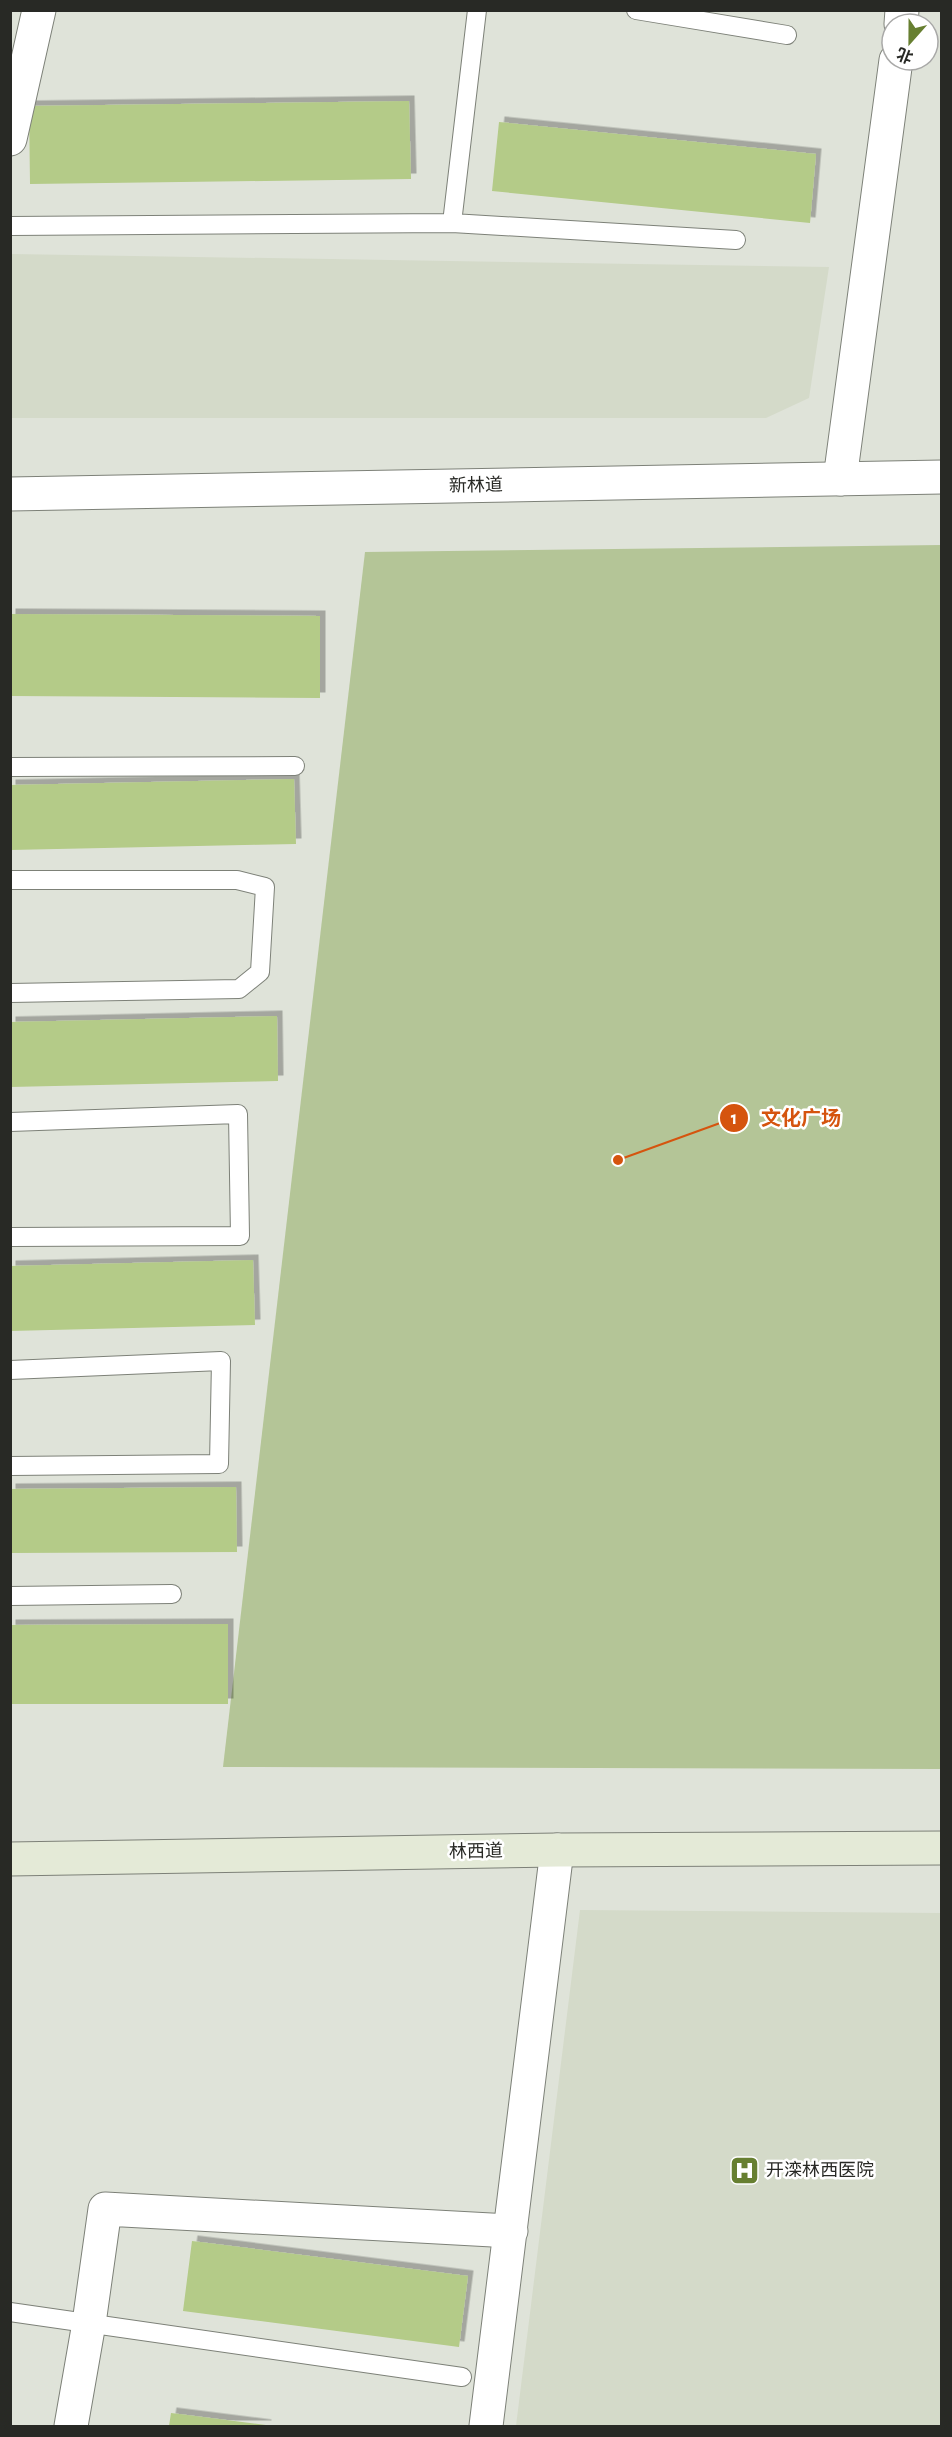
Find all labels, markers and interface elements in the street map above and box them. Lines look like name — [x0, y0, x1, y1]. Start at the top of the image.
north arrow — [880, 12, 940, 72]
text: 北 — [894, 45, 915, 66]
street label: 新林道 — [449, 475, 503, 495]
callout: 文化广场 — [719, 1099, 853, 1137]
text: 文化广场 — [761, 1107, 841, 1129]
text: 1 — [731, 1110, 737, 1128]
street label: 林西道 — [449, 1841, 503, 1861]
hospital icon: 开滦林西医院 — [729, 2154, 761, 2186]
place label: 开滦林西医院 — [766, 2160, 874, 2180]

